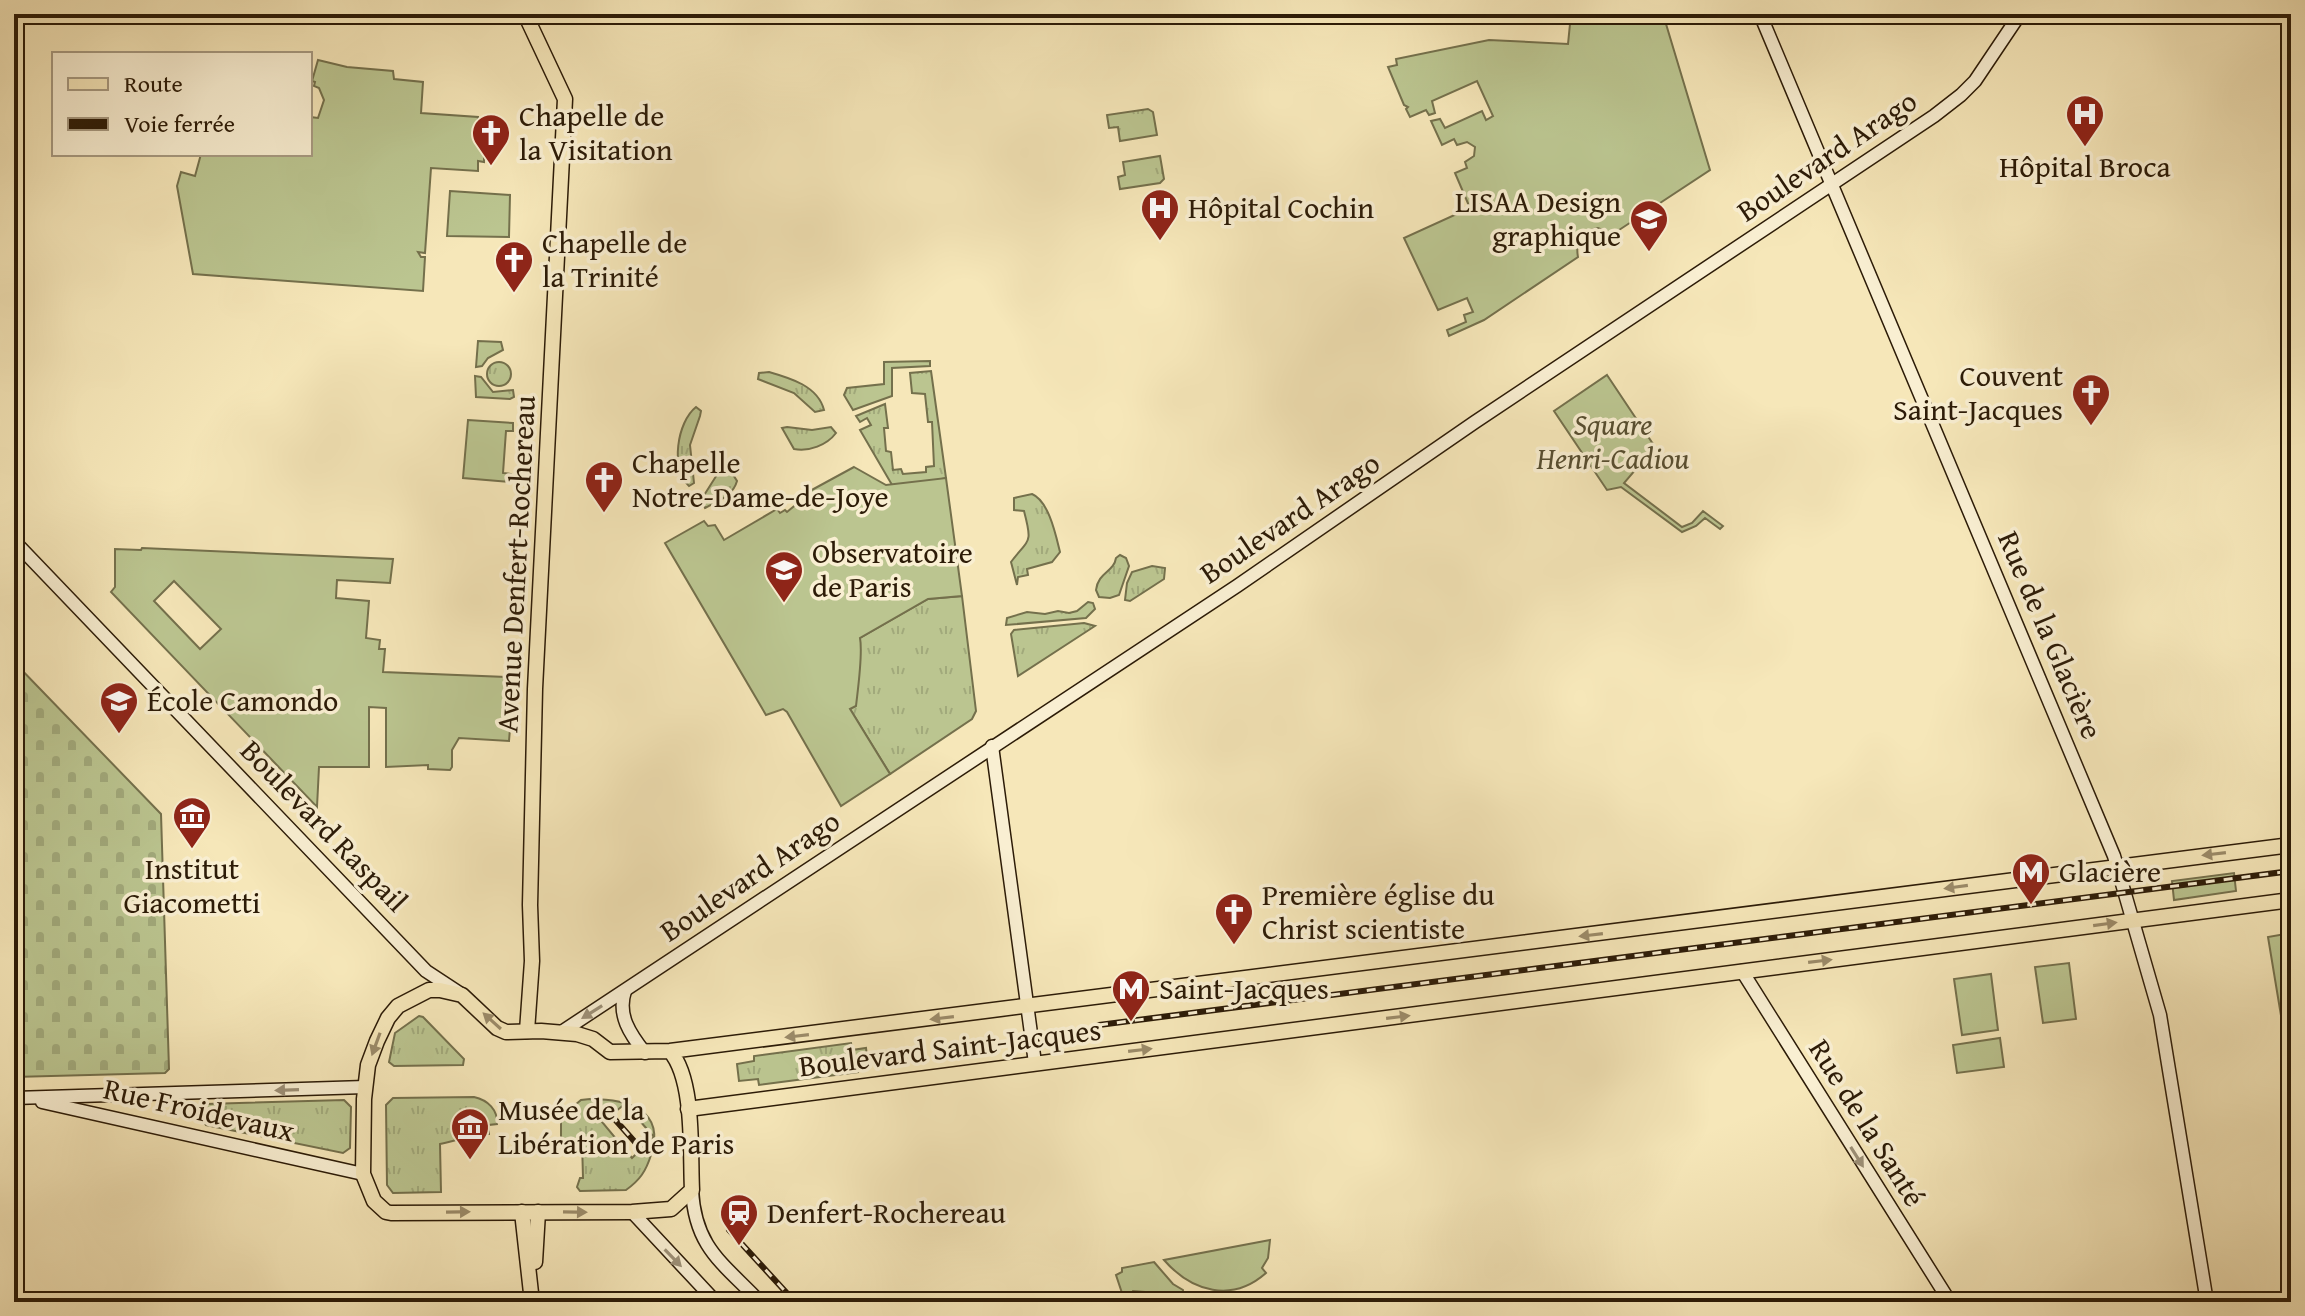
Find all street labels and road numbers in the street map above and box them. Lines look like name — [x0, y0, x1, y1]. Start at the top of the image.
street label: Boulevard Arago — [1728, 79, 1925, 232]
street label: Avenue Denfert-Rochereau — [484, 393, 546, 734]
street label: Boulevard Arago — [1191, 441, 1388, 594]
street label: Rue de la Glacière — [1987, 524, 2115, 745]
street label: Boulevard Raspail — [231, 729, 419, 921]
street label: Boulevard Arago — [651, 799, 848, 952]
street label: Boulevard Saint-Jacques — [796, 1007, 1104, 1087]
street label: Rue de la Santé — [1799, 1030, 1937, 1215]
street label: Rue Froidevaux — [99, 1066, 300, 1153]

